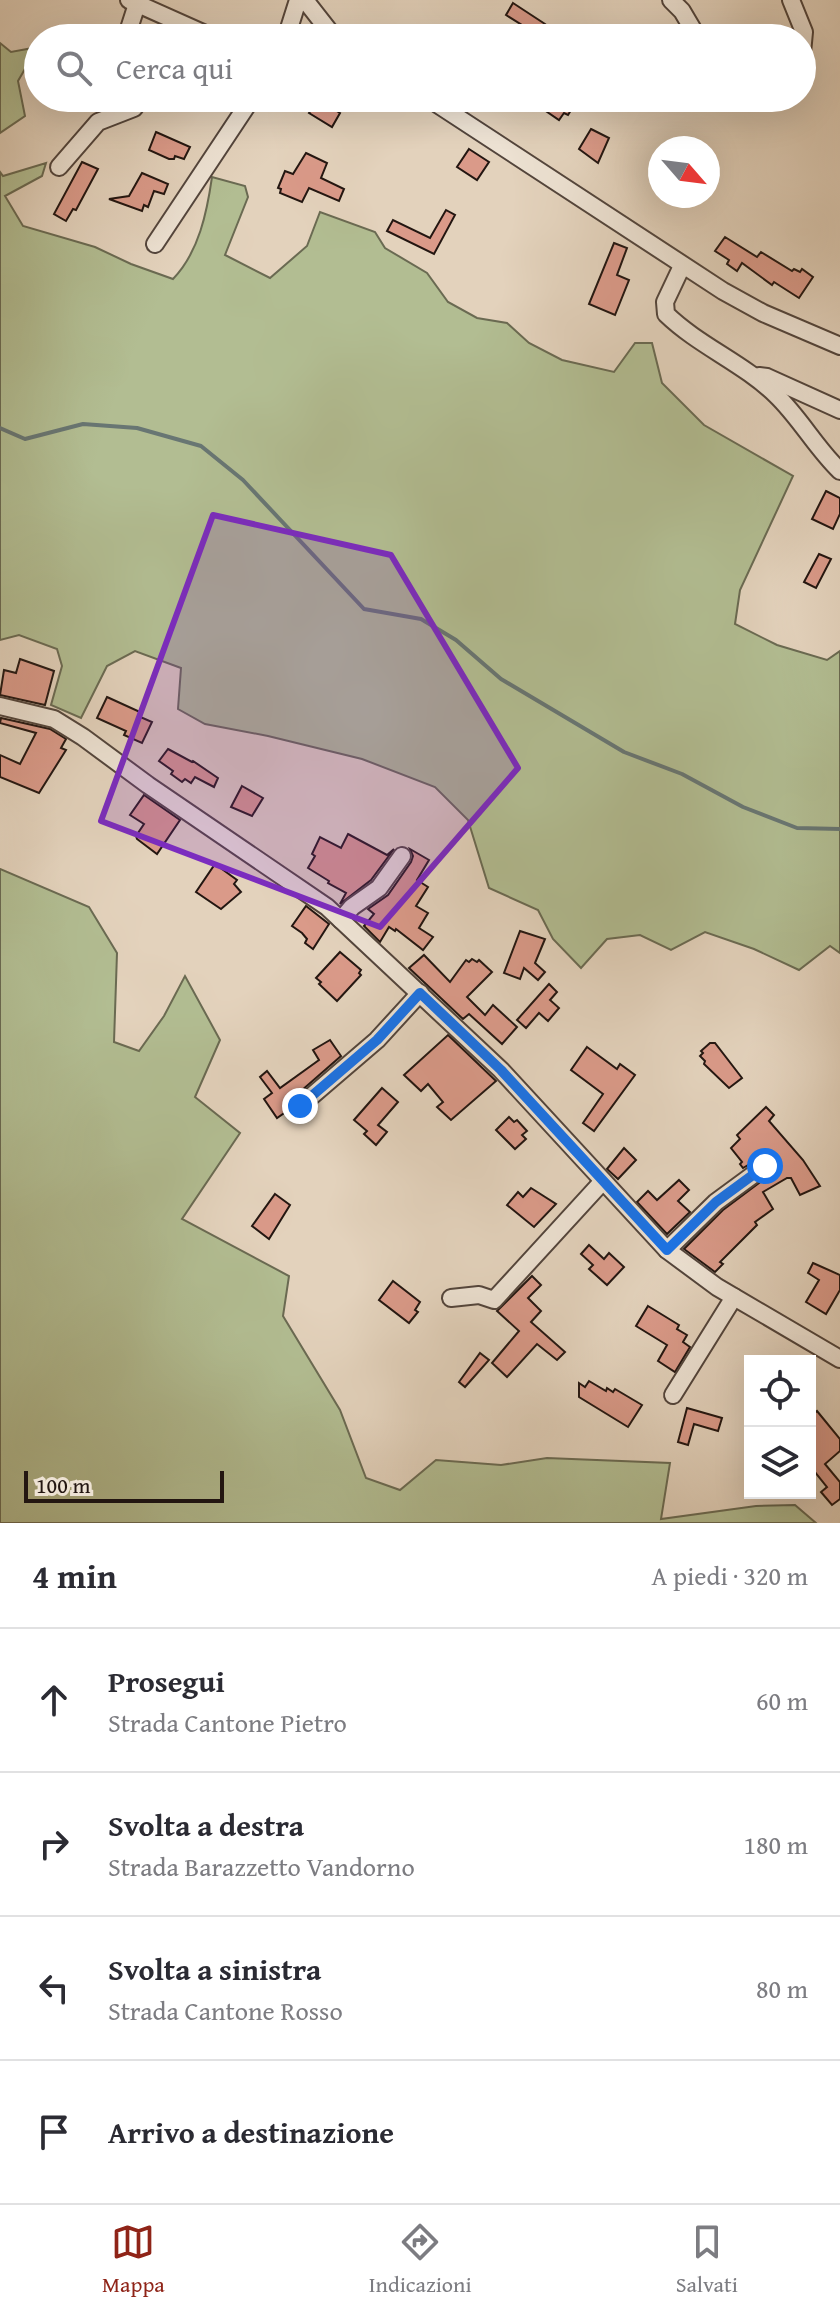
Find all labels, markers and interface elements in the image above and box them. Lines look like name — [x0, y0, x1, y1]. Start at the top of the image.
search box — [24, 24, 816, 112]
icon: search — [52, 46, 96, 90]
text: Cerca qui — [116, 46, 233, 90]
north arrow — [648, 136, 720, 208]
route end — [282, 1088, 318, 1124]
route start — [747, 1148, 783, 1184]
map controls — [744, 1355, 816, 1499]
button: locate — [744, 1355, 816, 1427]
button: layers — [744, 1427, 816, 1499]
scale bar — [24, 1467, 224, 1503]
text: 100 m — [36, 1469, 91, 1501]
text: 4 min — [32, 1551, 117, 1600]
text: A piedi · 320 m — [652, 1556, 808, 1595]
text: Prosegui — [108, 1659, 225, 1703]
icon: ahead — [32, 1678, 76, 1722]
text: 60 m — [756, 1681, 808, 1720]
text: Strada Cantone Pietro — [108, 1703, 347, 1742]
text: Svolta a destra — [108, 1803, 304, 1847]
icon: right — [32, 1822, 76, 1866]
text: 180 m — [743, 1825, 808, 1864]
text: Strada Barazzetto Vandorno — [108, 1847, 415, 1886]
text: Svolta a sinistra — [108, 1947, 321, 1991]
icon: left — [32, 1966, 76, 2010]
text: 80 m — [756, 1969, 808, 2008]
text: Strada Cantone Rosso — [108, 1991, 343, 2030]
icon: arrive — [32, 2110, 76, 2154]
text: Arrivo a destinazione — [108, 2110, 394, 2154]
tab: Mappa — [102, 2220, 165, 2300]
tab: Indicazioni — [369, 2220, 472, 2300]
tab: Salvati — [676, 2220, 738, 2300]

